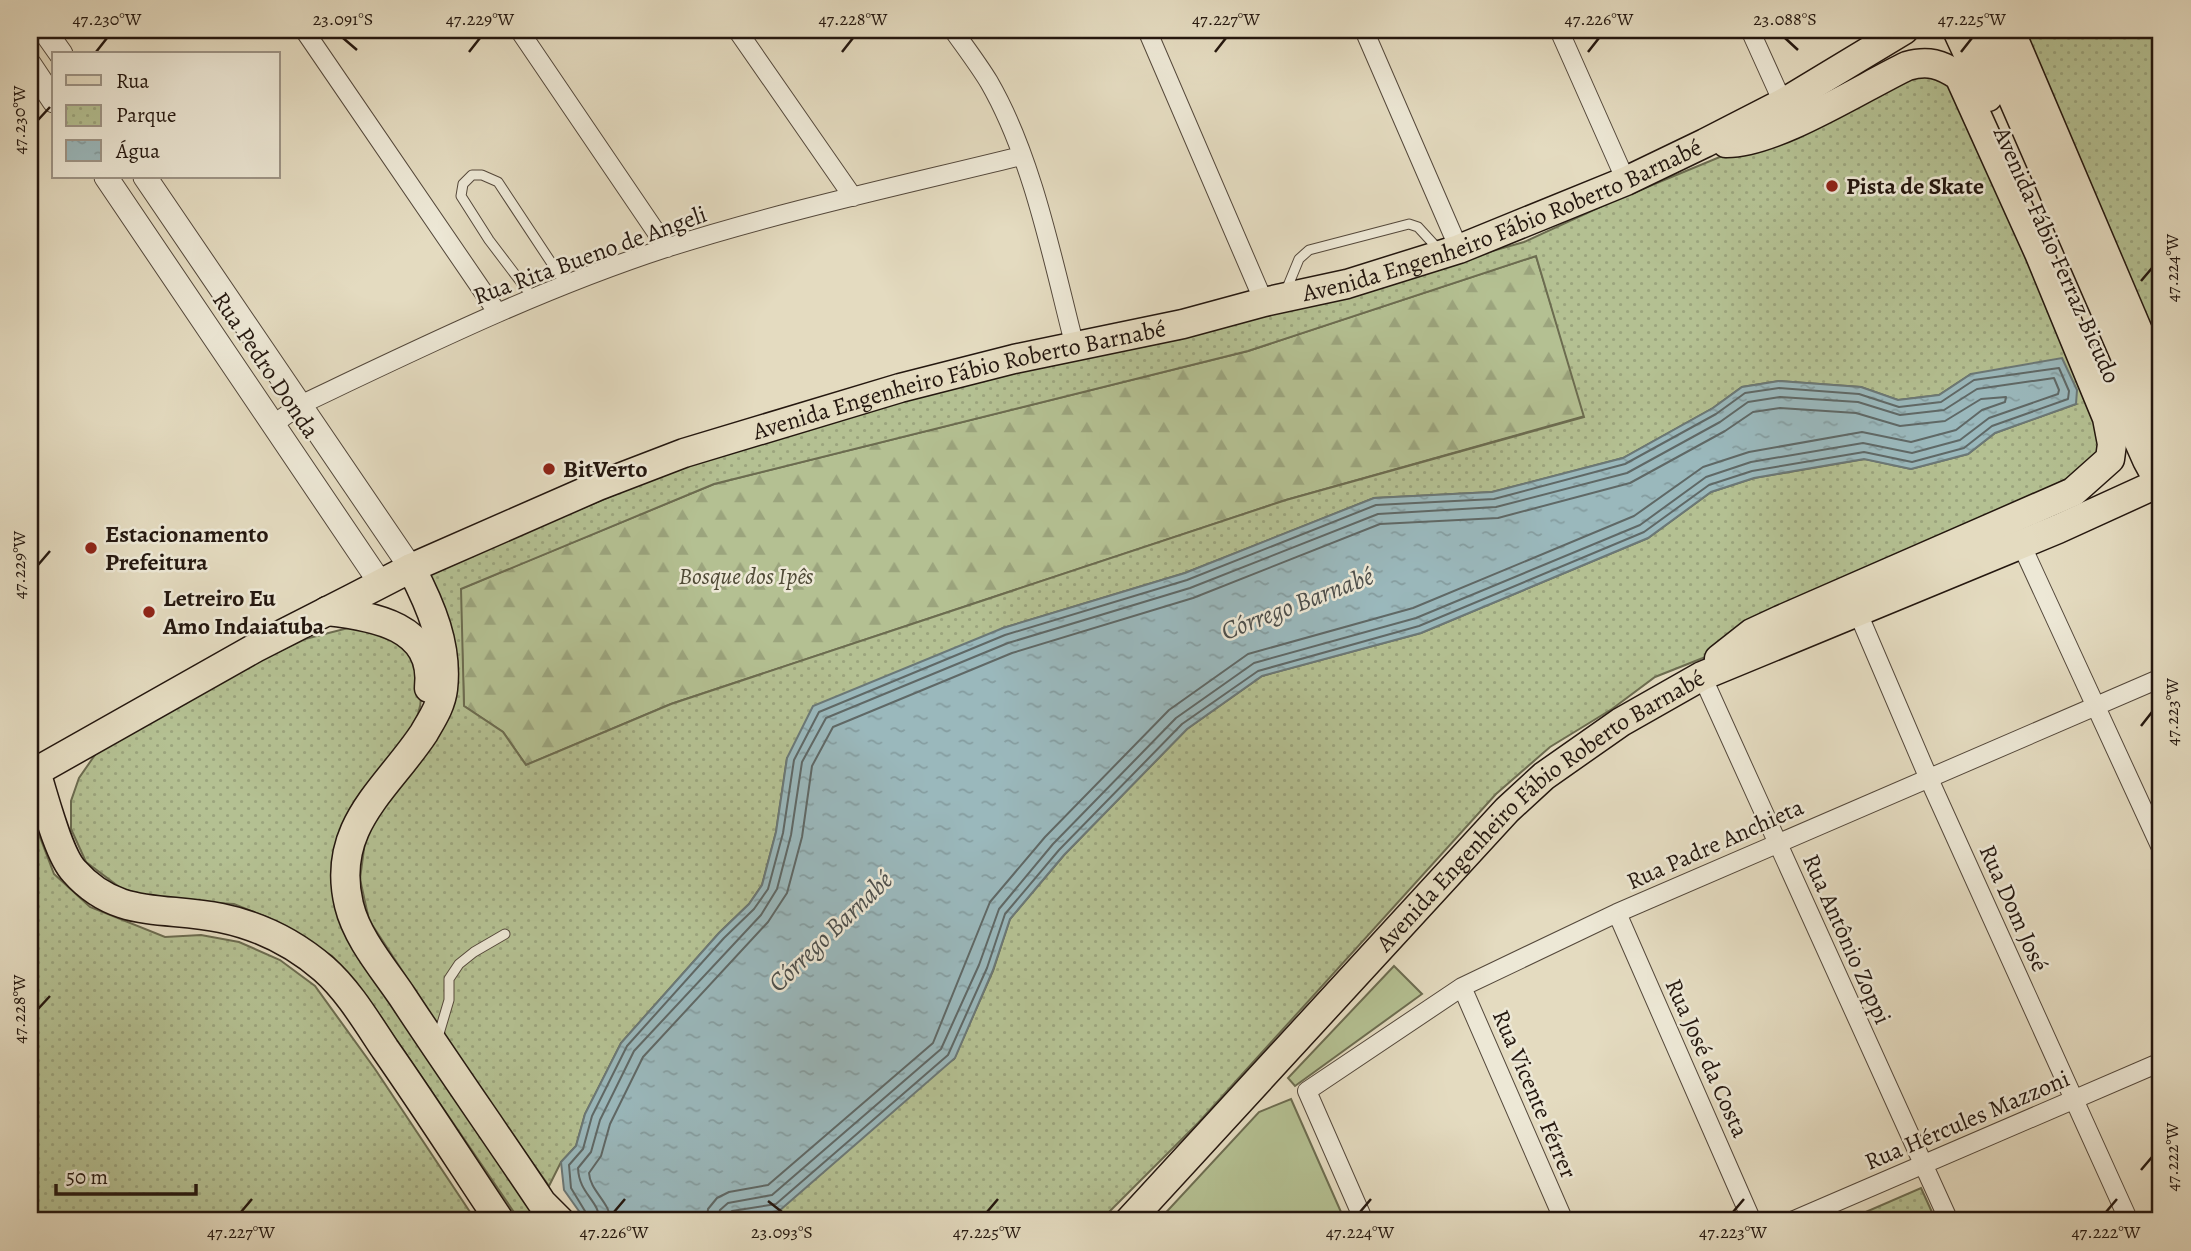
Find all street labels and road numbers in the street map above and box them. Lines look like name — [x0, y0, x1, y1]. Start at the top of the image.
street label: Avenida Fábio Ferraz Bicudo — [1986, 121, 2128, 388]
street label: Avenida Engenheiro Fábio Roberto Barnabé — [1299, 131, 1707, 309]
street label: Rua Rita Bueno de Angeli — [469, 198, 711, 312]
street label: Rua Pedro Donda — [205, 285, 327, 445]
street label: Avenida Engenheiro Fábio Roberto Barnabé — [748, 312, 1168, 448]
street label: Avenida Engenheiro Fábio Roberto Barnabé — [1368, 662, 1710, 959]
street label: Rua Padre Anchieta — [1621, 790, 1809, 897]
street label: Rua Dom José — [1972, 840, 2056, 976]
street label: Rua Antônio Zoppi — [1795, 849, 1899, 1029]
street label: Rua José da Costa — [1658, 973, 1757, 1143]
street label: Rua Vicente Férrer — [1485, 1005, 1585, 1183]
street label: Rua Hércules Mazzoni — [1860, 1062, 2074, 1178]

